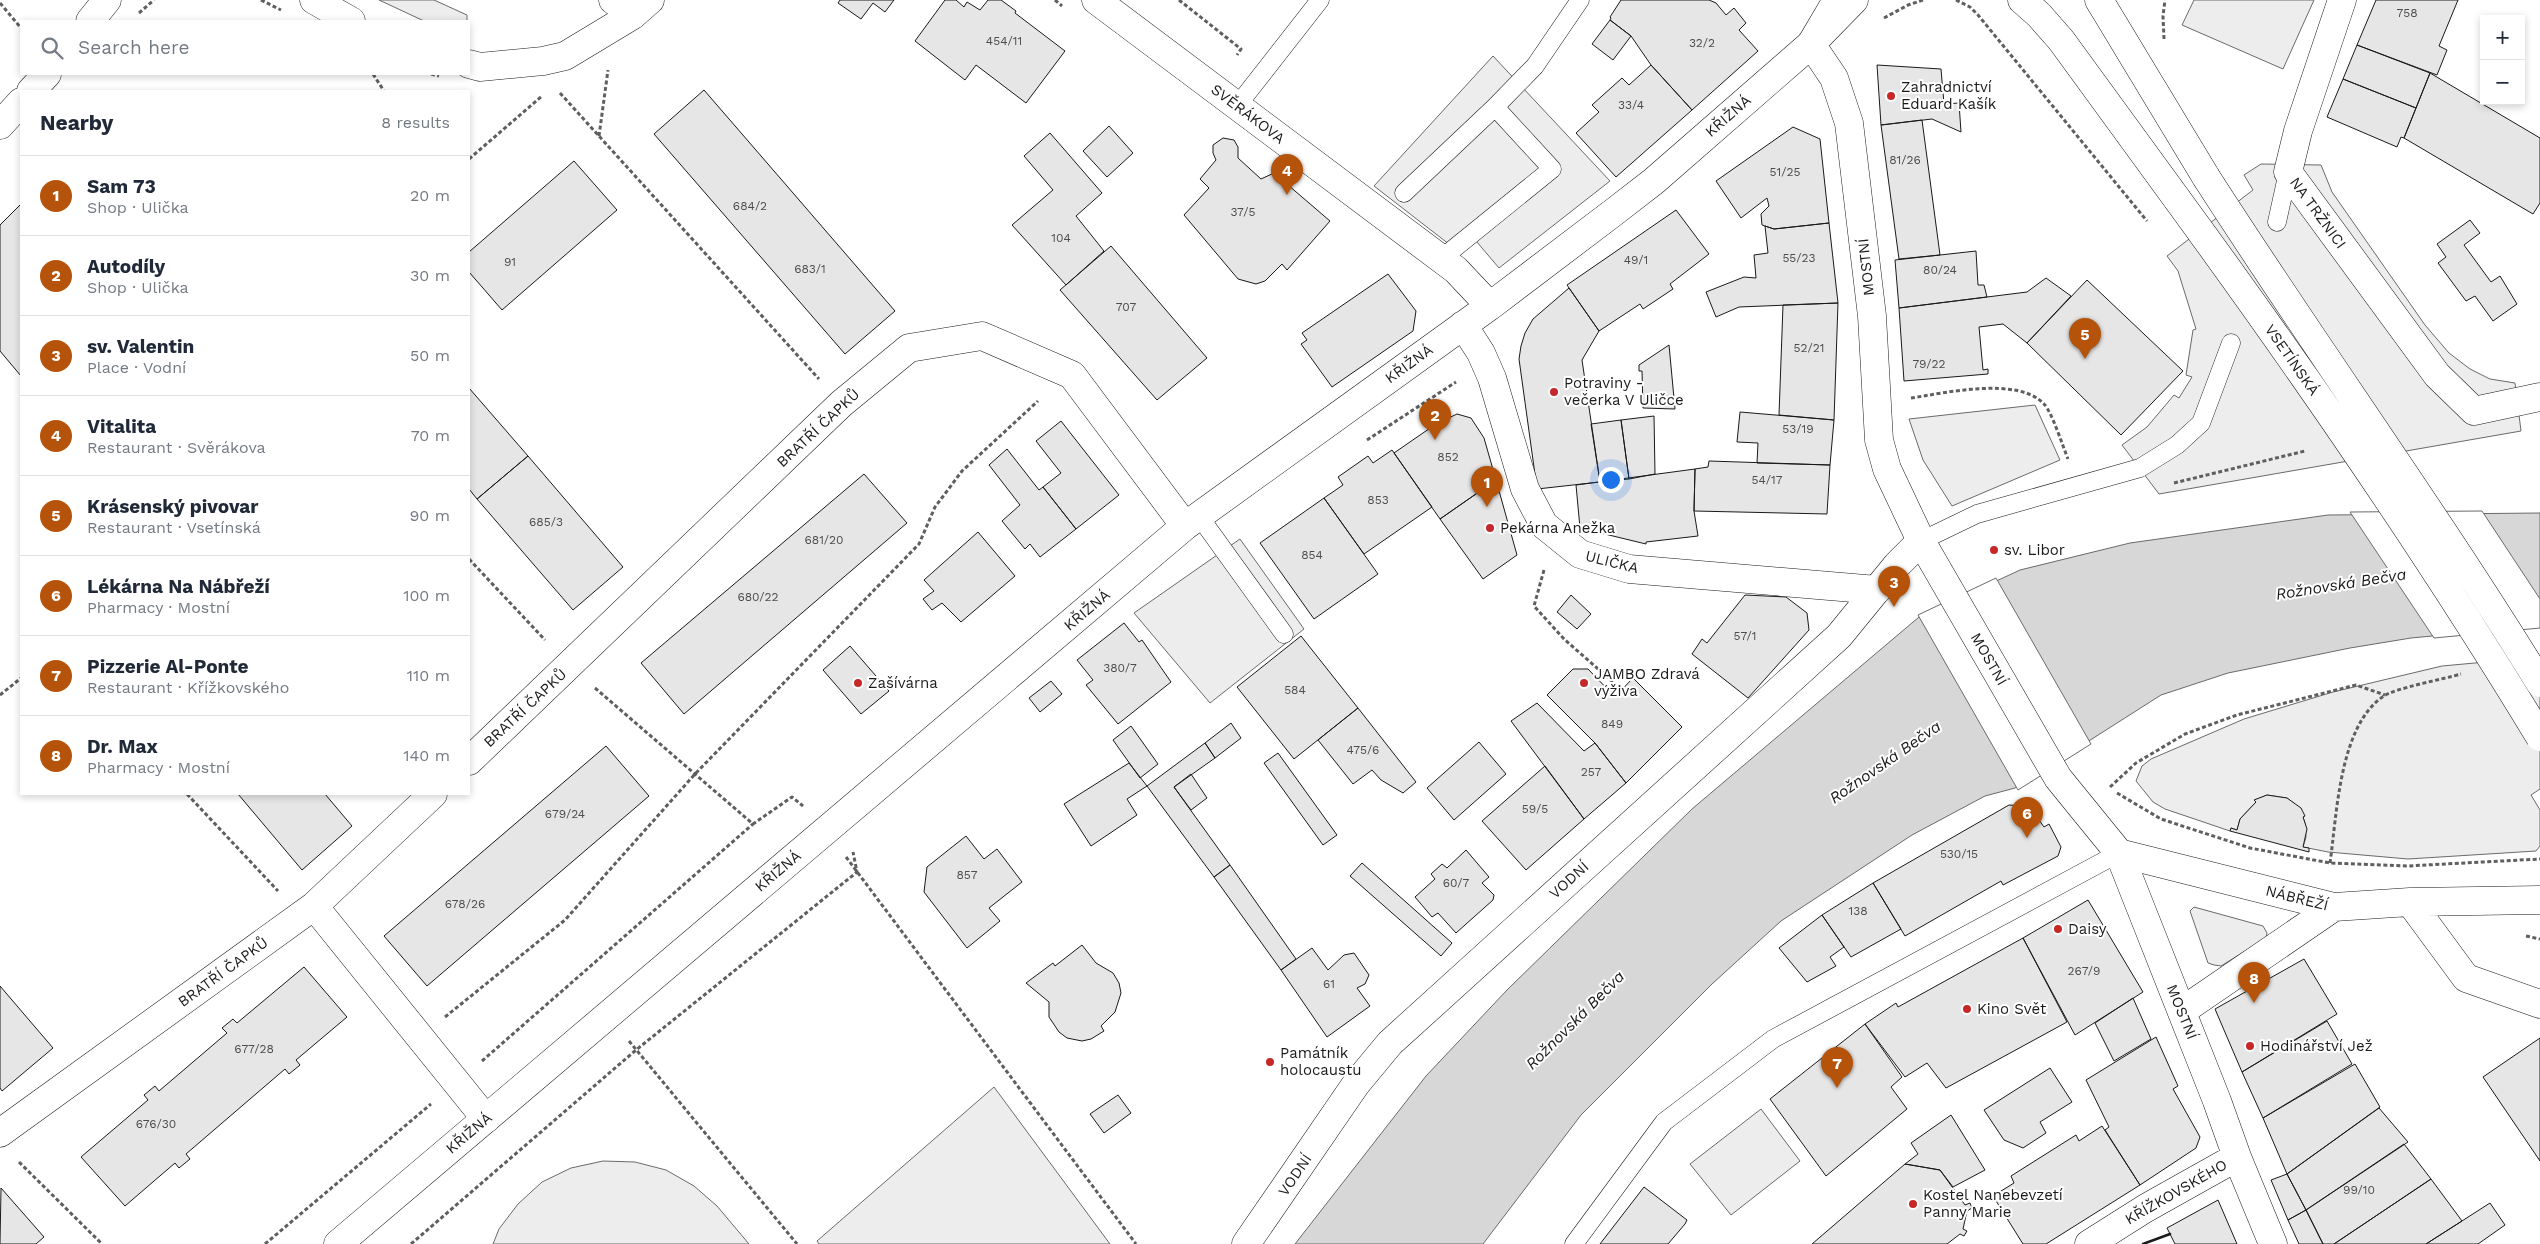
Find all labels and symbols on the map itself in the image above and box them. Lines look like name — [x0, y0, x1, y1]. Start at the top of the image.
house number: 758 — [2396, 6, 2418, 20]
house number: 454/11 — [986, 34, 1022, 48]
house number: 32/2 — [1689, 36, 1715, 50]
place label: Zahradnictví Eduard Kašík — [1901, 78, 1997, 113]
street label: SVĚRÁKOVA — [1208, 80, 1289, 148]
marker: Zahradnictví Eduard Kašík — [1885, 90, 1897, 102]
street label: KŘIŽNÁ — [1701, 91, 1755, 141]
house number: 33/4 — [1618, 98, 1644, 112]
house number: 81/26 — [1889, 153, 1921, 167]
pin: 4 — [1271, 154, 1303, 195]
house number: 51/25 — [1770, 165, 1800, 179]
street label: NA TRŽNICI — [2286, 174, 2350, 252]
house number: 684/2 — [733, 199, 767, 213]
house number: 37/5 — [1231, 205, 1255, 219]
house number: 104 — [1051, 231, 1071, 245]
street label: MOSTNÍ — [1854, 237, 1878, 297]
house number: 55/23 — [1782, 251, 1816, 265]
house number: 49/1 — [1624, 253, 1648, 267]
house number: 91 — [504, 255, 516, 269]
house number: 683/1 — [794, 262, 826, 276]
house number: 80/24 — [1923, 263, 1957, 277]
house number: 707 — [1116, 300, 1136, 314]
pin: 5 — [2069, 318, 2101, 359]
street label: VSETÍNSKÁ — [2261, 321, 2323, 399]
street label: KŘIŽNÁ — [1382, 341, 1436, 387]
house number: 52/21 — [1794, 341, 1824, 355]
house number: 79/22 — [1912, 357, 1946, 371]
place label: Potraviny - večerka V Uličce — [1564, 374, 1684, 409]
street label: BRATŘÍ ČAPKŮ — [772, 384, 863, 471]
marker: Potraviny - večerka V Uličce — [1548, 386, 1560, 398]
pin: 2 — [1419, 399, 1451, 440]
house number: 53/19 — [1782, 422, 1814, 436]
house number: 852 — [1437, 450, 1459, 464]
pin: 1 — [1471, 466, 1503, 507]
your location — [1598, 467, 1624, 493]
house number: 54/17 — [1752, 473, 1783, 487]
house number: 853 — [1367, 493, 1389, 507]
house number: 685/3 — [529, 515, 563, 529]
place label: Pekárna Anežka — [1500, 519, 1616, 537]
marker: Pekárna Anežka — [1484, 522, 1496, 534]
house number: 681/20 — [804, 533, 844, 547]
place label: sv. Libor — [2004, 541, 2065, 559]
marker: sv. Libor — [1988, 544, 2000, 556]
street label: ULIČKA — [1584, 546, 1641, 577]
house number: 854 — [1301, 548, 1323, 562]
water label: Rožnovská Bečva — [2274, 564, 2408, 604]
pin: 3 — [1878, 566, 1910, 607]
street label: KŘIŽNÁ — [1060, 585, 1114, 634]
house number: 680/22 — [737, 590, 779, 604]
house number: 57/1 — [1734, 629, 1756, 643]
street label: MOSTNÍ — [1967, 630, 2011, 688]
house number: 380/7 — [1103, 661, 1137, 675]
street label: BRATŘÍ ČAPKŮ — [479, 664, 570, 751]
place label: JAMBO Zdravá výživa — [1594, 665, 1700, 700]
place label: Zašívárna — [868, 674, 938, 692]
marker: Zašívárna — [852, 677, 864, 689]
marker: JAMBO Zdravá výživa — [1578, 677, 1590, 689]
house number: 584 — [1284, 683, 1306, 697]
water label: Rožnovská Bečva — [1826, 716, 1944, 808]
house number: 849 — [1601, 717, 1623, 731]
house number: 475/6 — [1347, 743, 1379, 757]
house number: 257 — [1581, 765, 1602, 779]
pin: 6 — [2011, 797, 2043, 838]
house number: 59/5 — [1522, 802, 1548, 816]
house number: 679/24 — [545, 807, 585, 821]
street label: KŘIŽNÁ — [751, 846, 805, 895]
house number: 530/15 — [1940, 847, 1978, 861]
street label: VODNÍ — [1546, 858, 1592, 902]
house number: 857 — [956, 868, 978, 882]
house number: 60/7 — [1443, 876, 1470, 890]
street label: NÁBŘEŽÍ — [2264, 882, 2330, 914]
house number: 678/26 — [445, 897, 485, 911]
house number: 138 — [1848, 904, 1868, 918]
place label: Daisy — [2068, 920, 2107, 938]
marker: Daisy — [2052, 923, 2064, 935]
street label: BRATŘÍ ČAPKŮ — [174, 933, 271, 1011]
pin: 8 — [2238, 962, 2270, 1003]
house number: 267/9 — [2068, 964, 2100, 978]
water label: Rožnovská Bečva — [1522, 967, 1628, 1073]
house number: 61 — [1323, 977, 1335, 991]
street label: MOSTNÍ — [2163, 982, 2201, 1042]
place label: Kino Svět — [1977, 1000, 2047, 1018]
marker: Kino Svět — [1961, 1003, 1973, 1015]
place label: Hodinářství Jež — [2260, 1037, 2373, 1055]
marker: Hodinářství Jež — [2244, 1040, 2256, 1052]
house number: 677/28 — [234, 1042, 274, 1056]
place label: Památník holocaustu — [1280, 1044, 1361, 1079]
pin: 7 — [1821, 1047, 1853, 1088]
marker: Památník holocaustu — [1264, 1056, 1276, 1068]
street label: KŘIŽNÁ — [442, 1108, 496, 1157]
house number: 676/30 — [136, 1117, 176, 1131]
street label: VODNÍ — [1274, 1150, 1316, 1200]
street label: KŘÍŽKOVSKÉHO — [2122, 1155, 2230, 1229]
house number: 99/10 — [2343, 1183, 2375, 1197]
place label: Kostel Nanebevzetí Panny Marie — [1923, 1186, 2063, 1221]
marker: Kostel Nanebevzetí Panny Marie — [1907, 1198, 1919, 1210]

